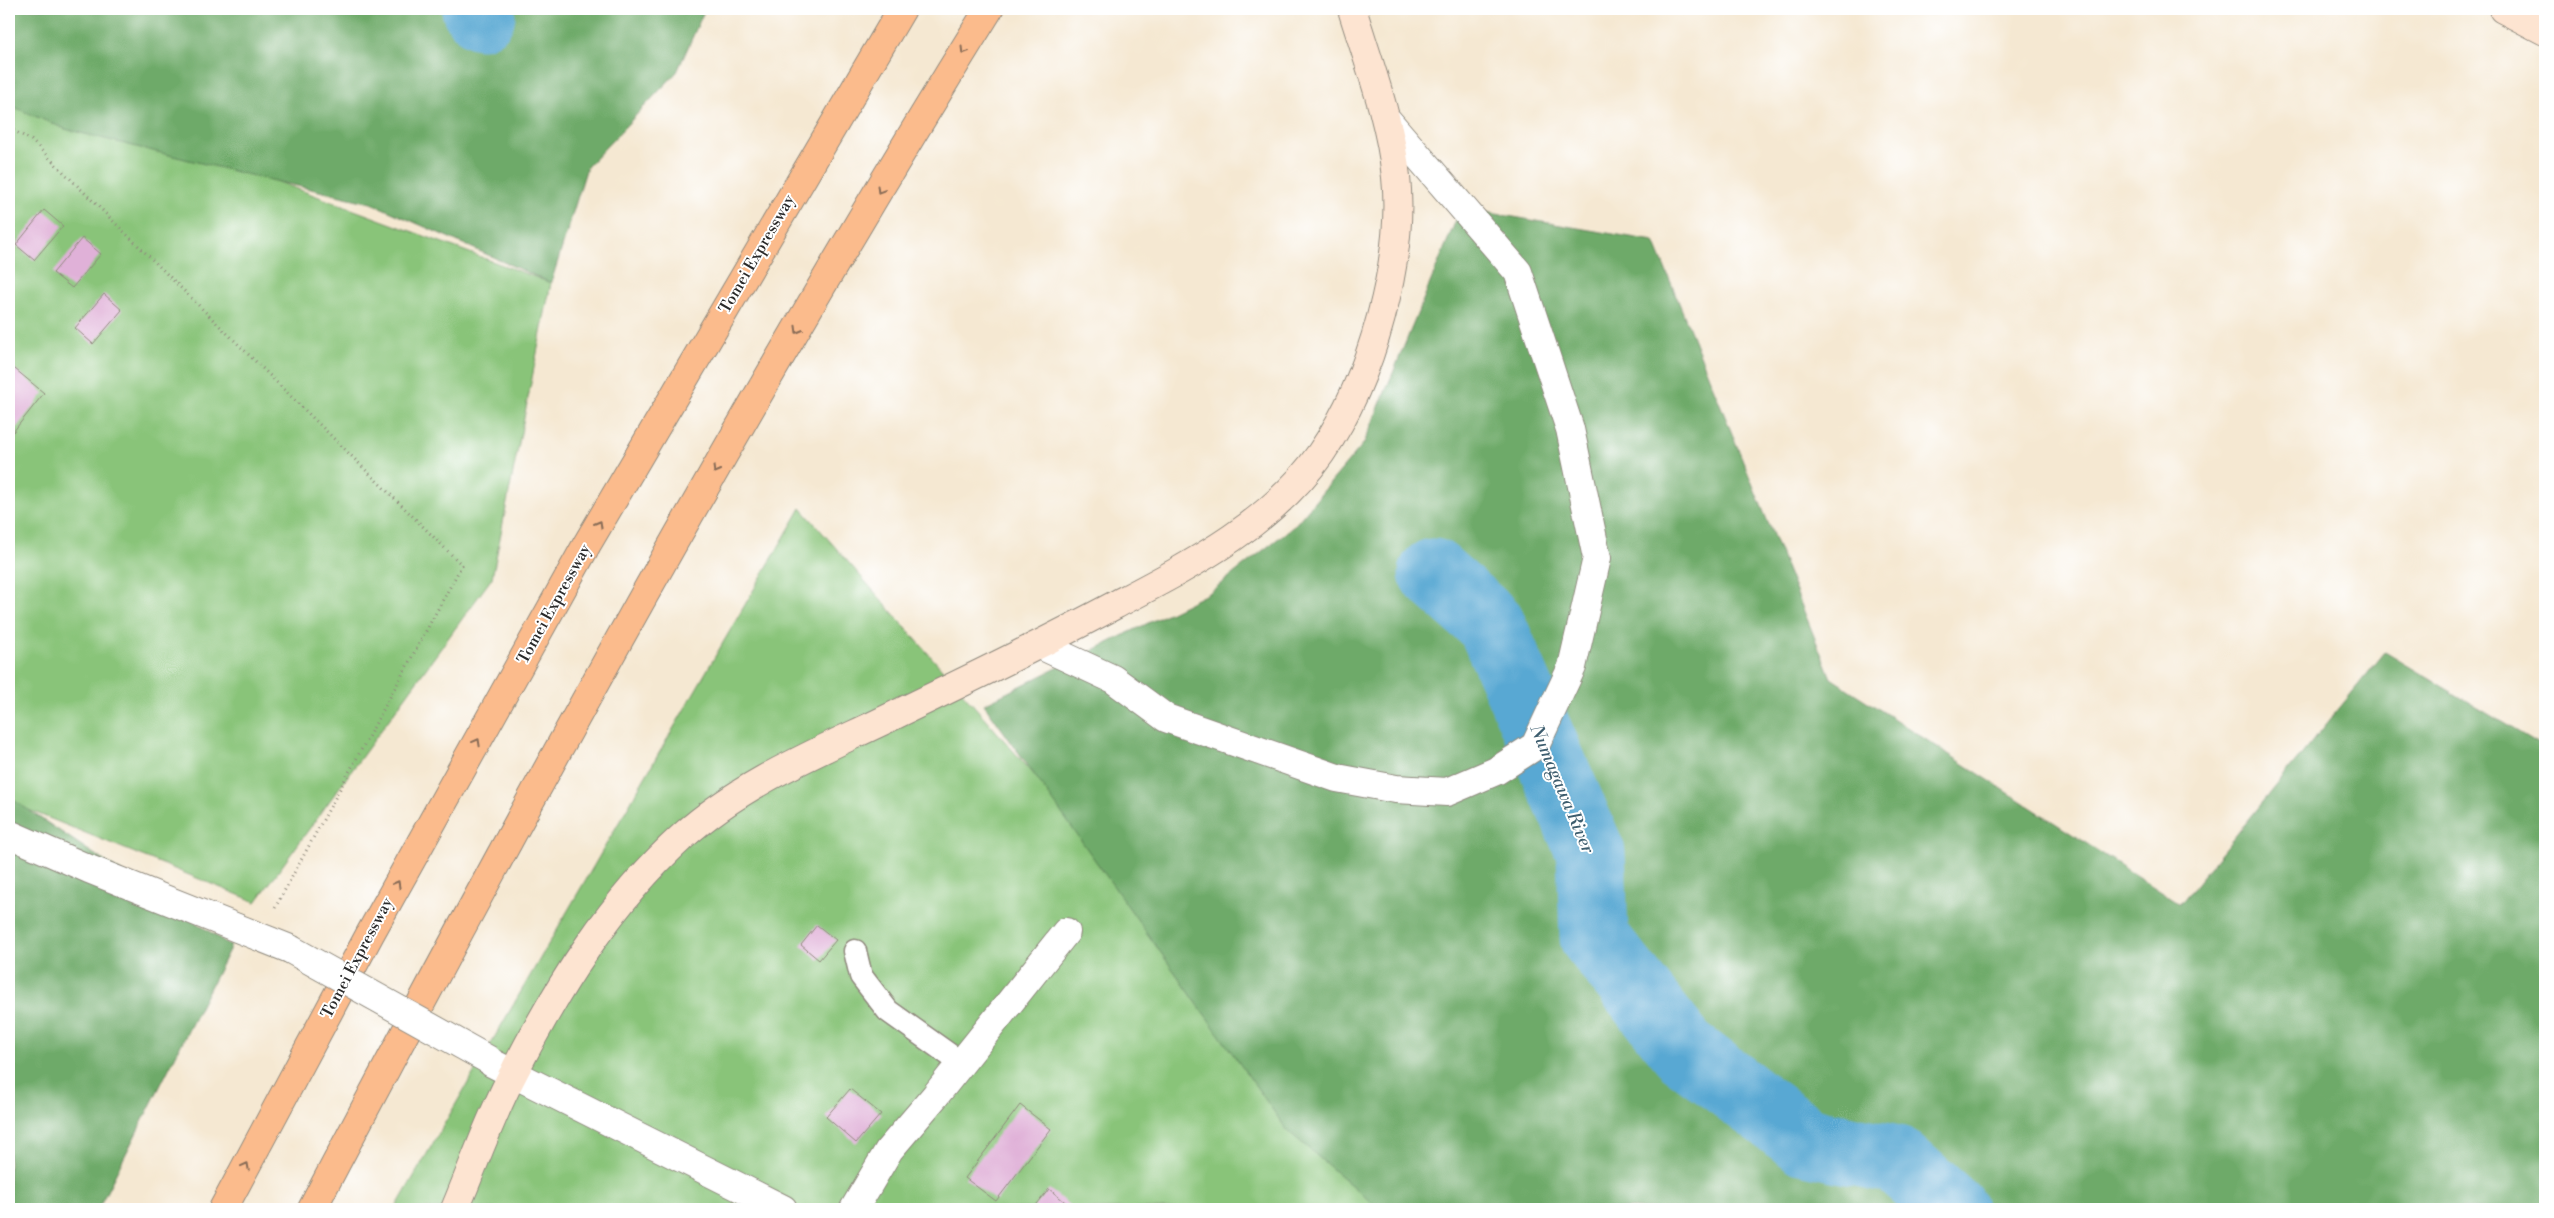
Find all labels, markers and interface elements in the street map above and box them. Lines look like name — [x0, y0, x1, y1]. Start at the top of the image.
one-way arrow — [960, 45, 970, 54]
one-way arrow — [877, 184, 887, 193]
street label: Tomei Expressway — [715, 191, 799, 317]
one-way arrow — [794, 324, 804, 333]
one-way arrow — [712, 465, 722, 474]
one-way arrow — [592, 521, 602, 530]
street label: Tomei Expressway — [513, 540, 595, 667]
water label: Numagawa River — [1524, 720, 1600, 857]
one-way arrow — [470, 739, 480, 748]
one-way arrow — [391, 881, 401, 890]
street label: Tomei Expressway — [317, 894, 397, 1022]
one-way arrow — [240, 1162, 250, 1171]

